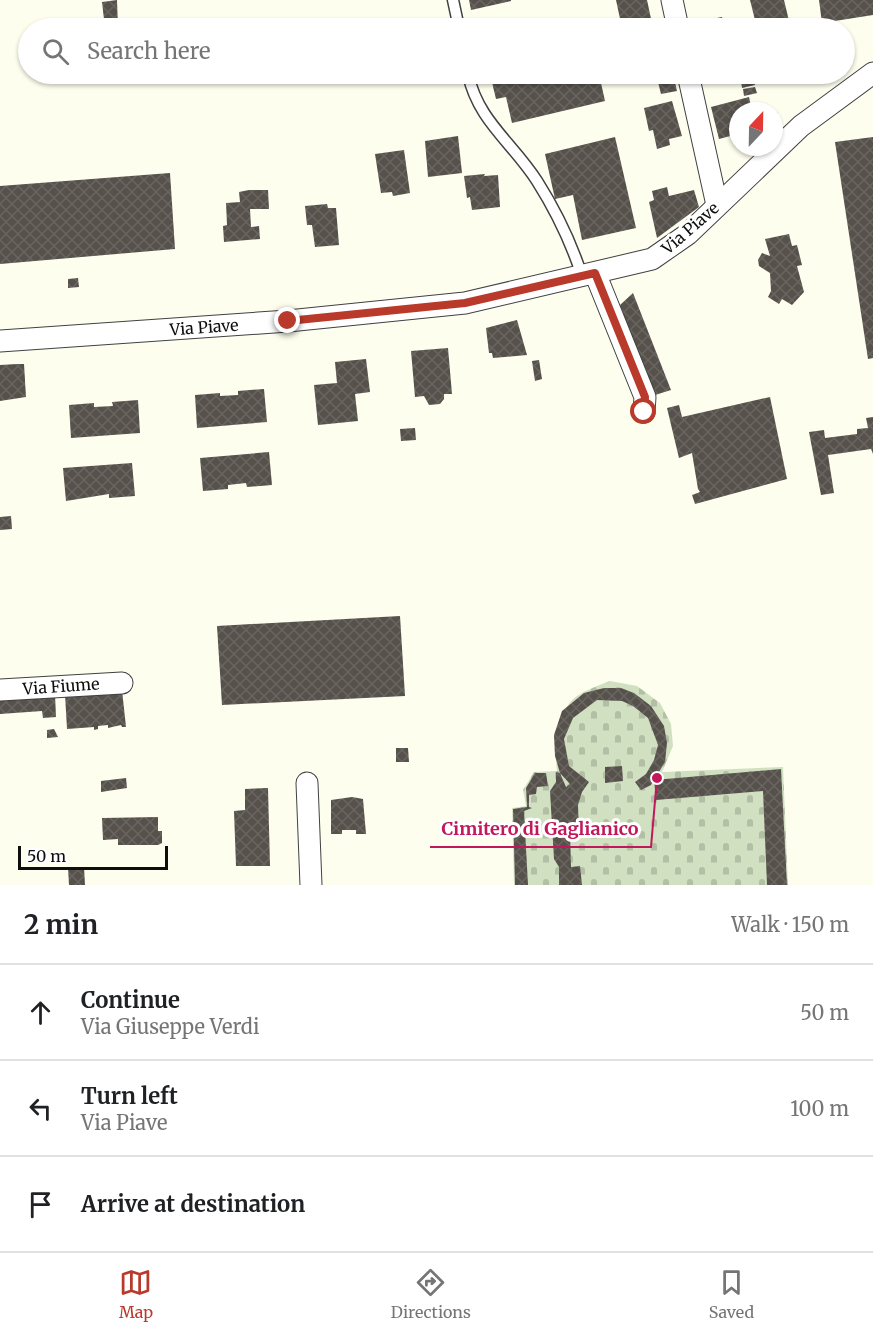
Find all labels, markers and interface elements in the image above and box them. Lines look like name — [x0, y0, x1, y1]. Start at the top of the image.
search box — [18, 18, 855, 84]
icon: search — [39, 35, 72, 68]
text: Search here — [87, 37, 210, 65]
north arrow — [729, 102, 783, 156]
street label: Via Piave — [657, 198, 723, 259]
route end — [274, 307, 300, 333]
street label: Via Piave — [168, 315, 239, 339]
route start — [630, 398, 656, 424]
street label: Via Fiume — [21, 673, 100, 699]
callout: Cimitero di Gaglianico — [430, 811, 651, 847]
text: Cimitero di Gaglianico — [441, 817, 639, 840]
scale bar — [18, 843, 168, 870]
text: 50 m — [27, 846, 66, 866]
text: 2 min — [24, 908, 98, 941]
text: Walk · 150 m — [731, 912, 849, 937]
text: Continue — [81, 986, 180, 1014]
icon: ahead — [24, 996, 57, 1029]
text: 50 m — [800, 1000, 849, 1025]
text: Via Giuseppe Verdi — [81, 1014, 259, 1039]
text: Turn left — [81, 1082, 178, 1110]
icon: left — [24, 1092, 57, 1125]
text: 100 m — [790, 1096, 849, 1121]
text: Via Piave — [81, 1110, 167, 1135]
icon: arrive — [24, 1188, 57, 1221]
text: Arrive at destination — [81, 1190, 305, 1218]
tab: Map — [119, 1266, 153, 1322]
tab: Directions — [391, 1266, 471, 1322]
tab: Saved — [709, 1266, 754, 1322]

